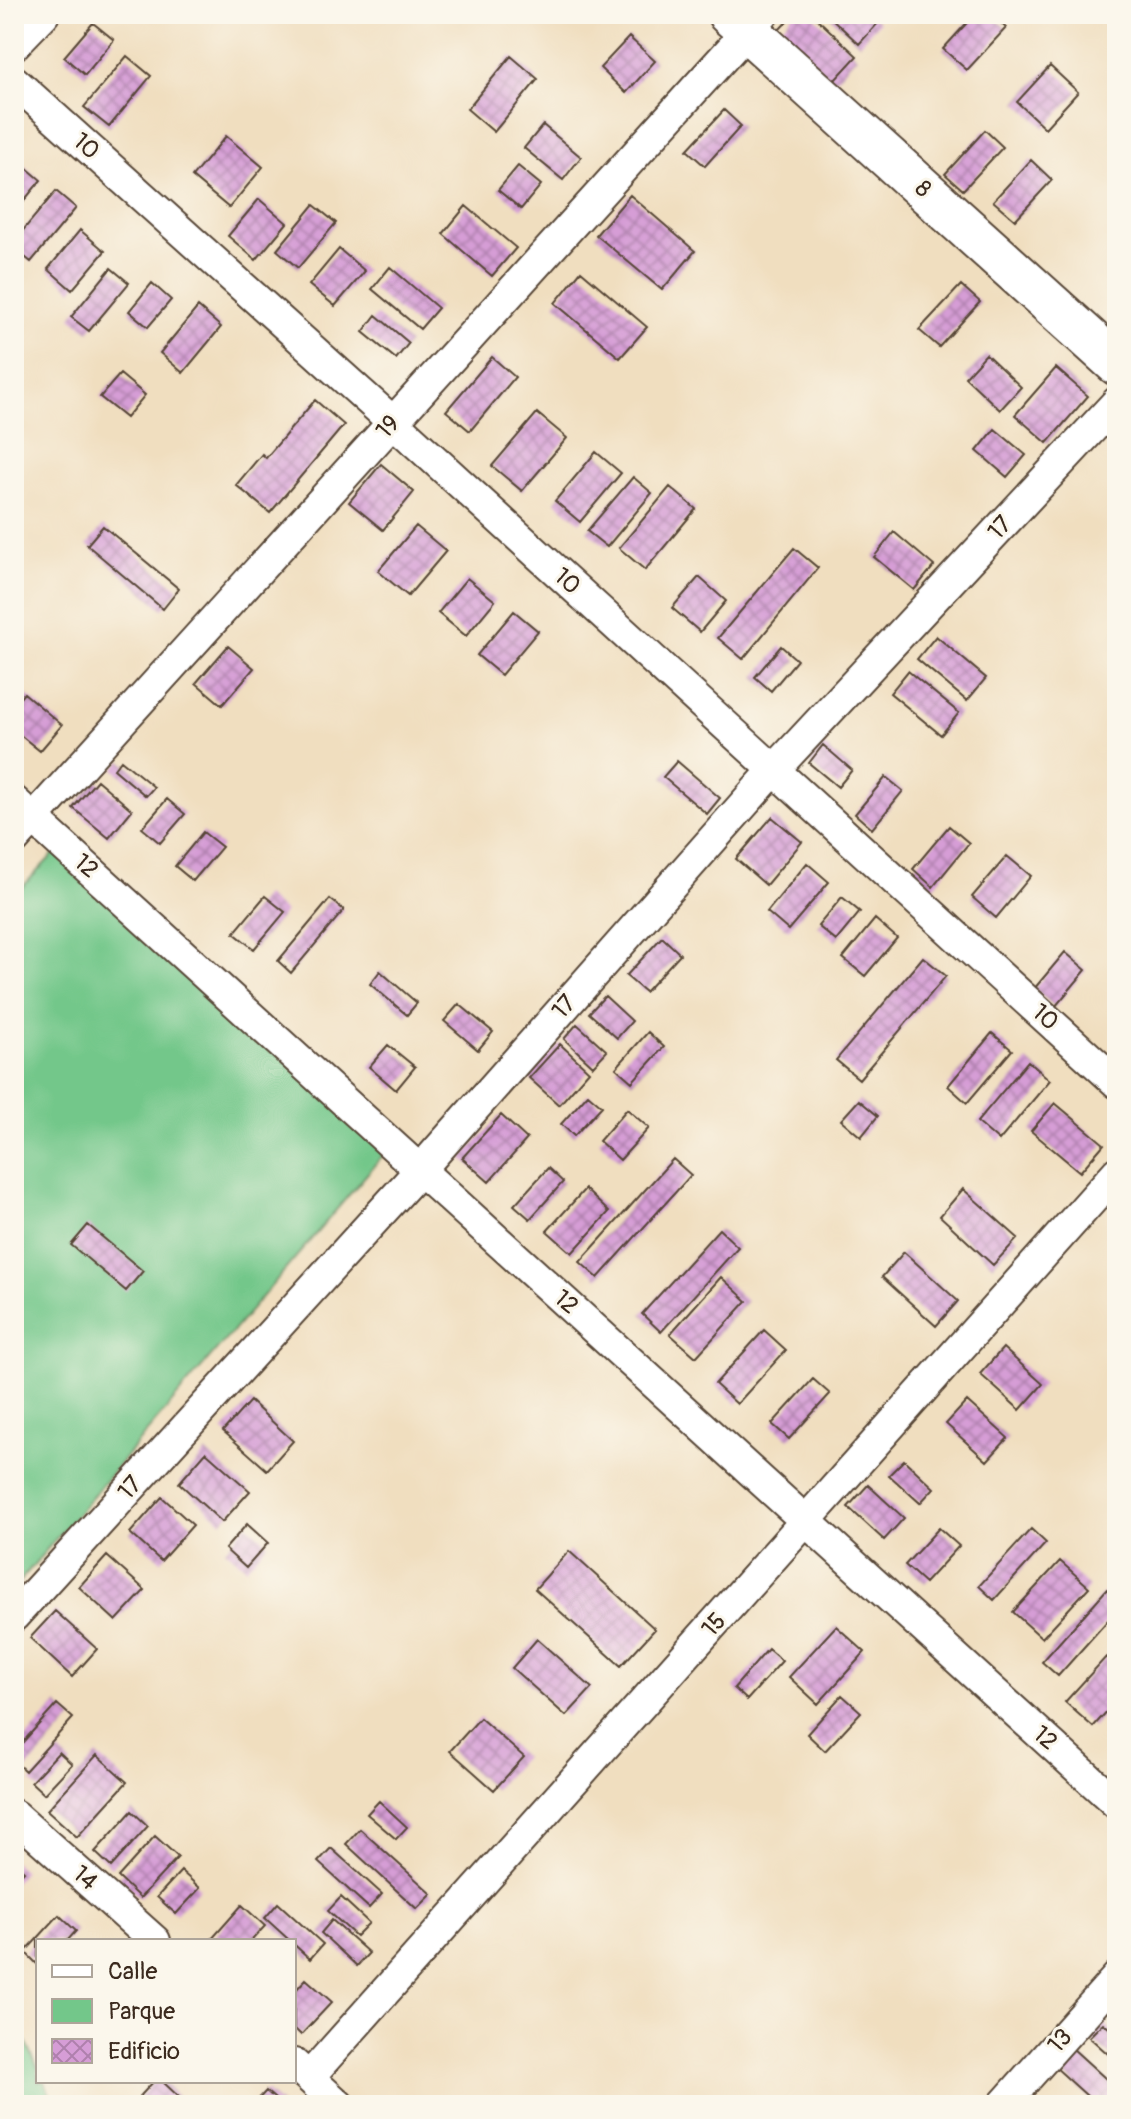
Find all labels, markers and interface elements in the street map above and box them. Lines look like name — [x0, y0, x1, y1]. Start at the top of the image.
street label: 10 — [67, 127, 105, 165]
street label: 8 — [909, 174, 937, 204]
street label: 19 — [370, 409, 406, 445]
street label: 17 — [982, 510, 1018, 546]
street label: 10 — [548, 562, 586, 600]
street label: 12 — [68, 848, 104, 884]
street label: 17 — [546, 989, 582, 1025]
street label: 10 — [1026, 998, 1064, 1036]
street label: 12 — [548, 1284, 584, 1320]
street label: 17 — [112, 1470, 148, 1506]
street label: 15 — [696, 1607, 732, 1643]
street label: 12 — [1027, 1720, 1063, 1756]
street label: 14 — [67, 1859, 103, 1897]
legend — [36, 1939, 296, 2083]
text: Calle — [108, 1957, 157, 1986]
text: Parque — [108, 1997, 175, 2026]
street label: 13 — [1042, 2023, 1078, 2059]
text: Edificio — [108, 2037, 180, 2066]

